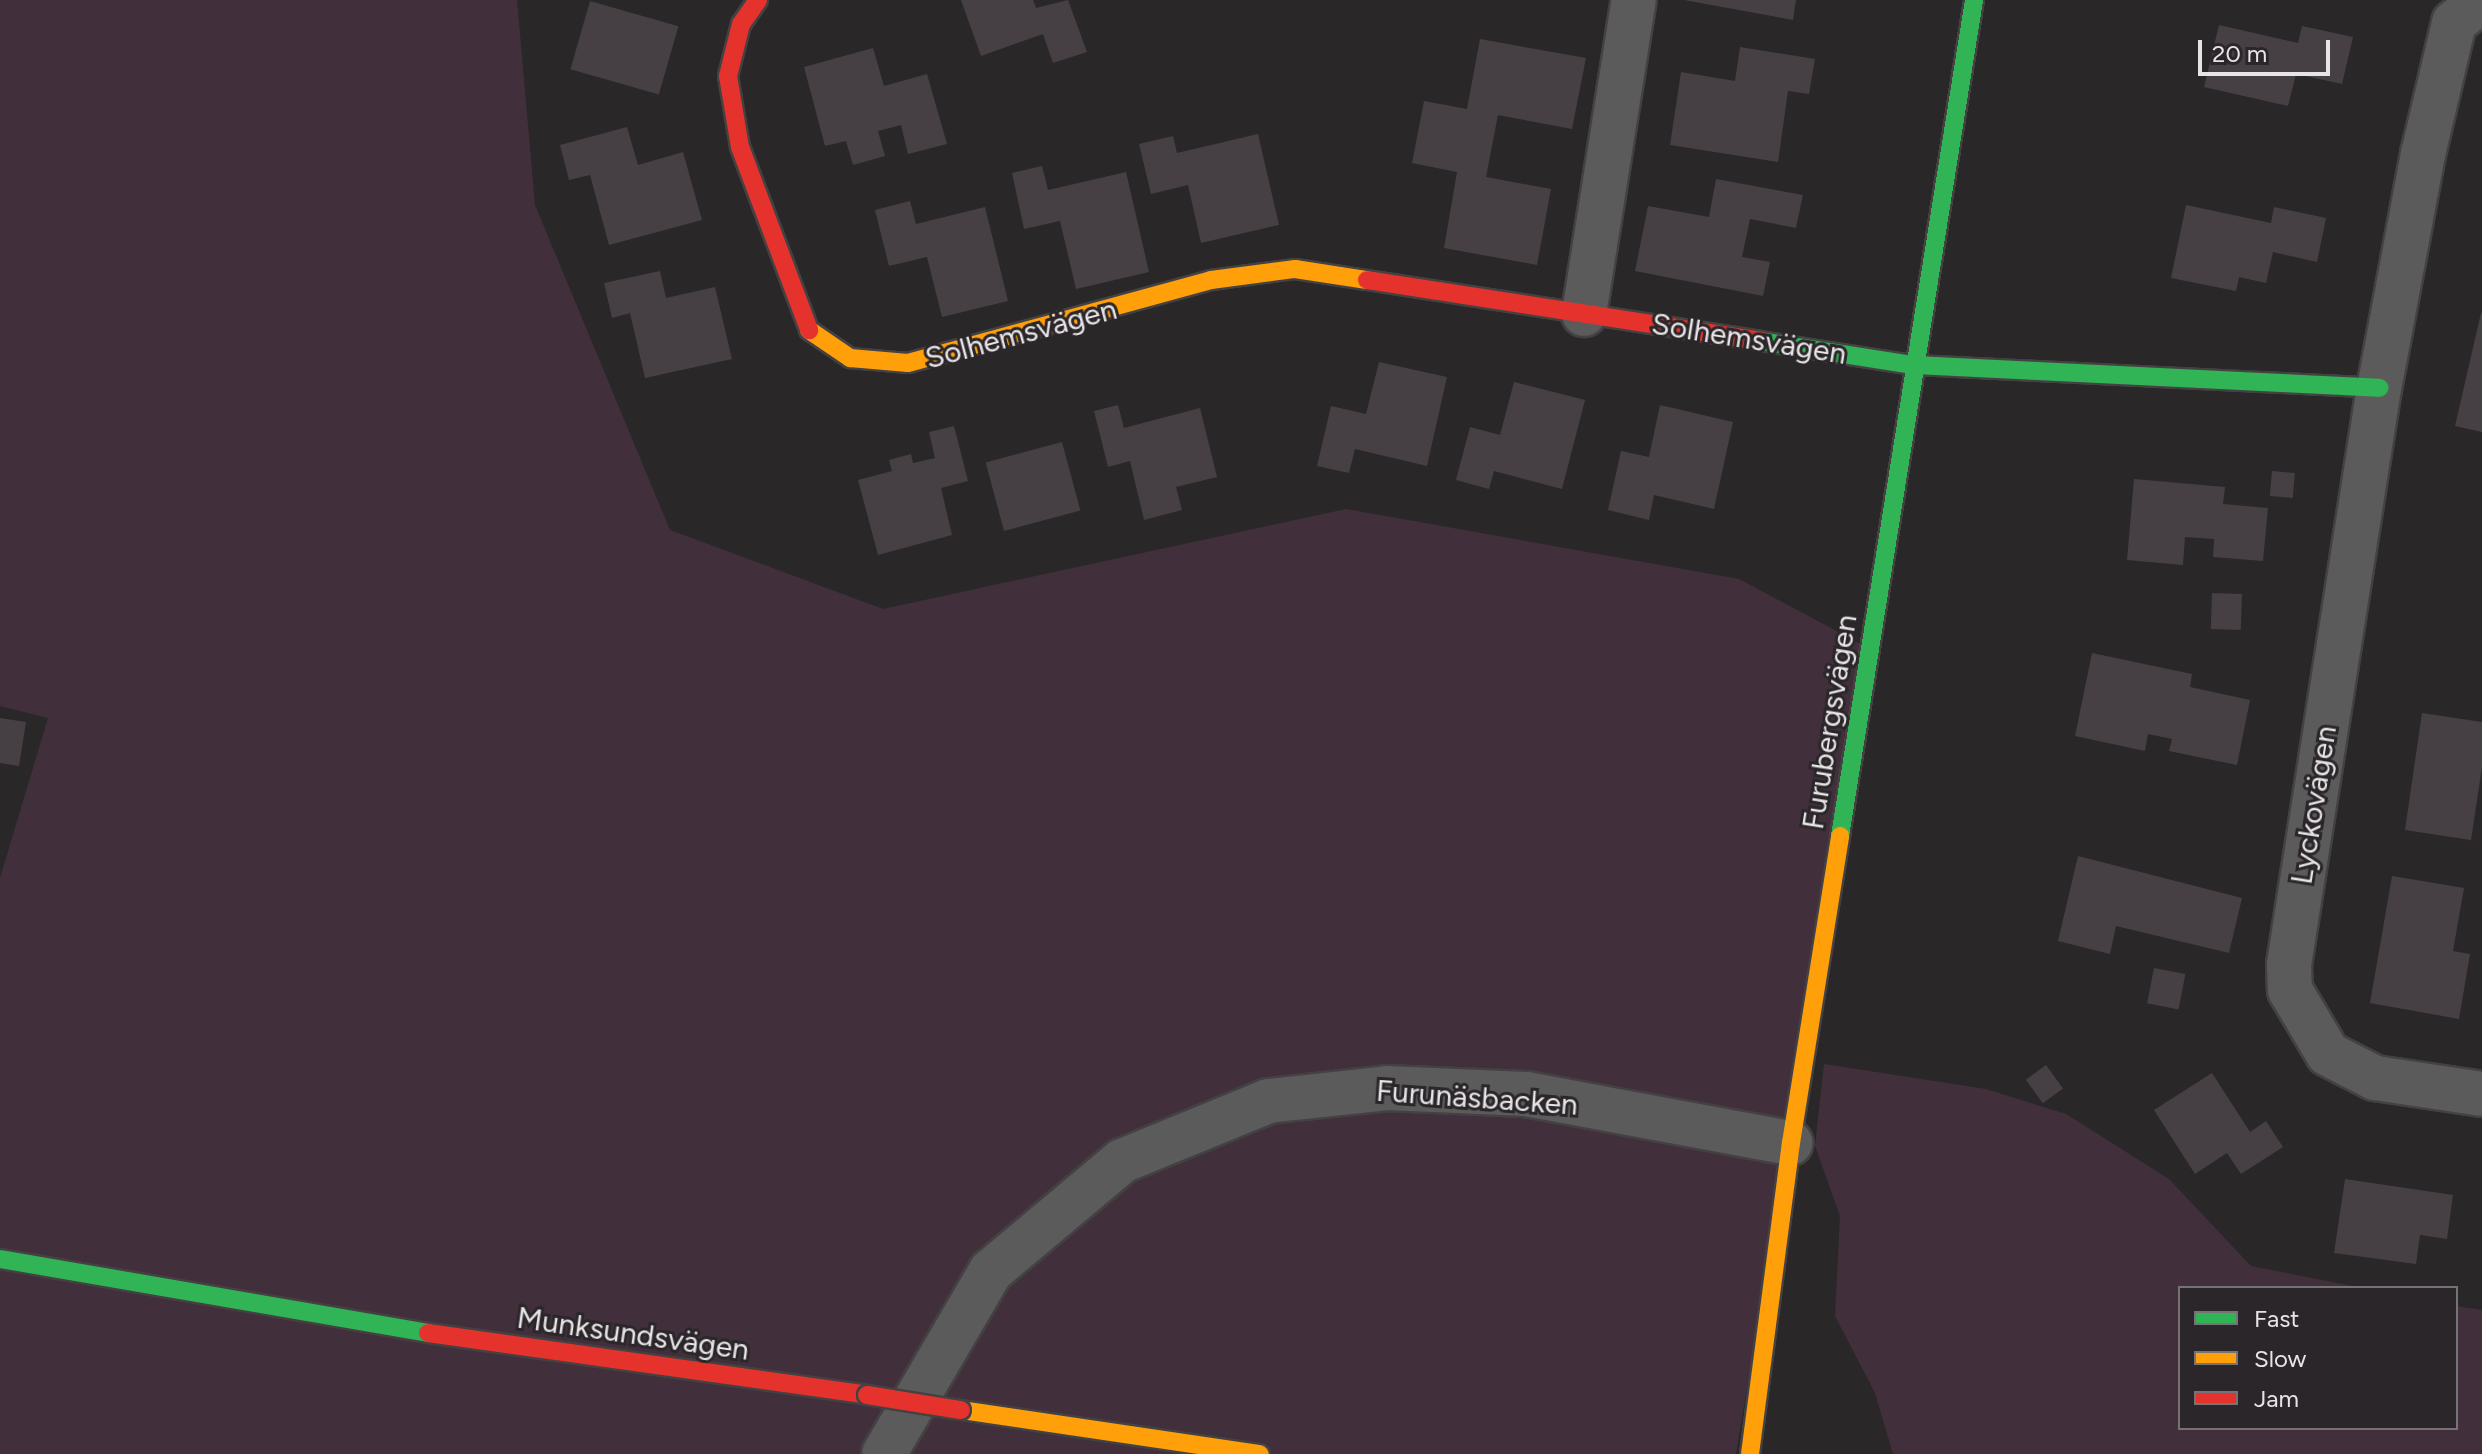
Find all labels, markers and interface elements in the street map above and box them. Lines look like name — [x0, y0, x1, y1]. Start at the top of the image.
scale bar — [2202, 24, 2334, 74]
text: 20 m — [2212, 39, 2267, 68]
street label: Solhemsvägen — [921, 291, 1121, 377]
street label: Solhemsvägen — [1649, 306, 1849, 372]
street label: Furubergsvägen — [1795, 612, 1865, 832]
street label: Lyckovägen — [2284, 723, 2344, 887]
street label: Furunäsbacken — [1375, 1073, 1579, 1123]
legend — [2178, 1286, 2458, 1430]
street label: Munksundsvägen — [515, 1300, 751, 1368]
text: Fast — [2254, 1304, 2299, 1333]
text: Slow — [2254, 1344, 2306, 1373]
text: Jam — [2254, 1384, 2299, 1413]

